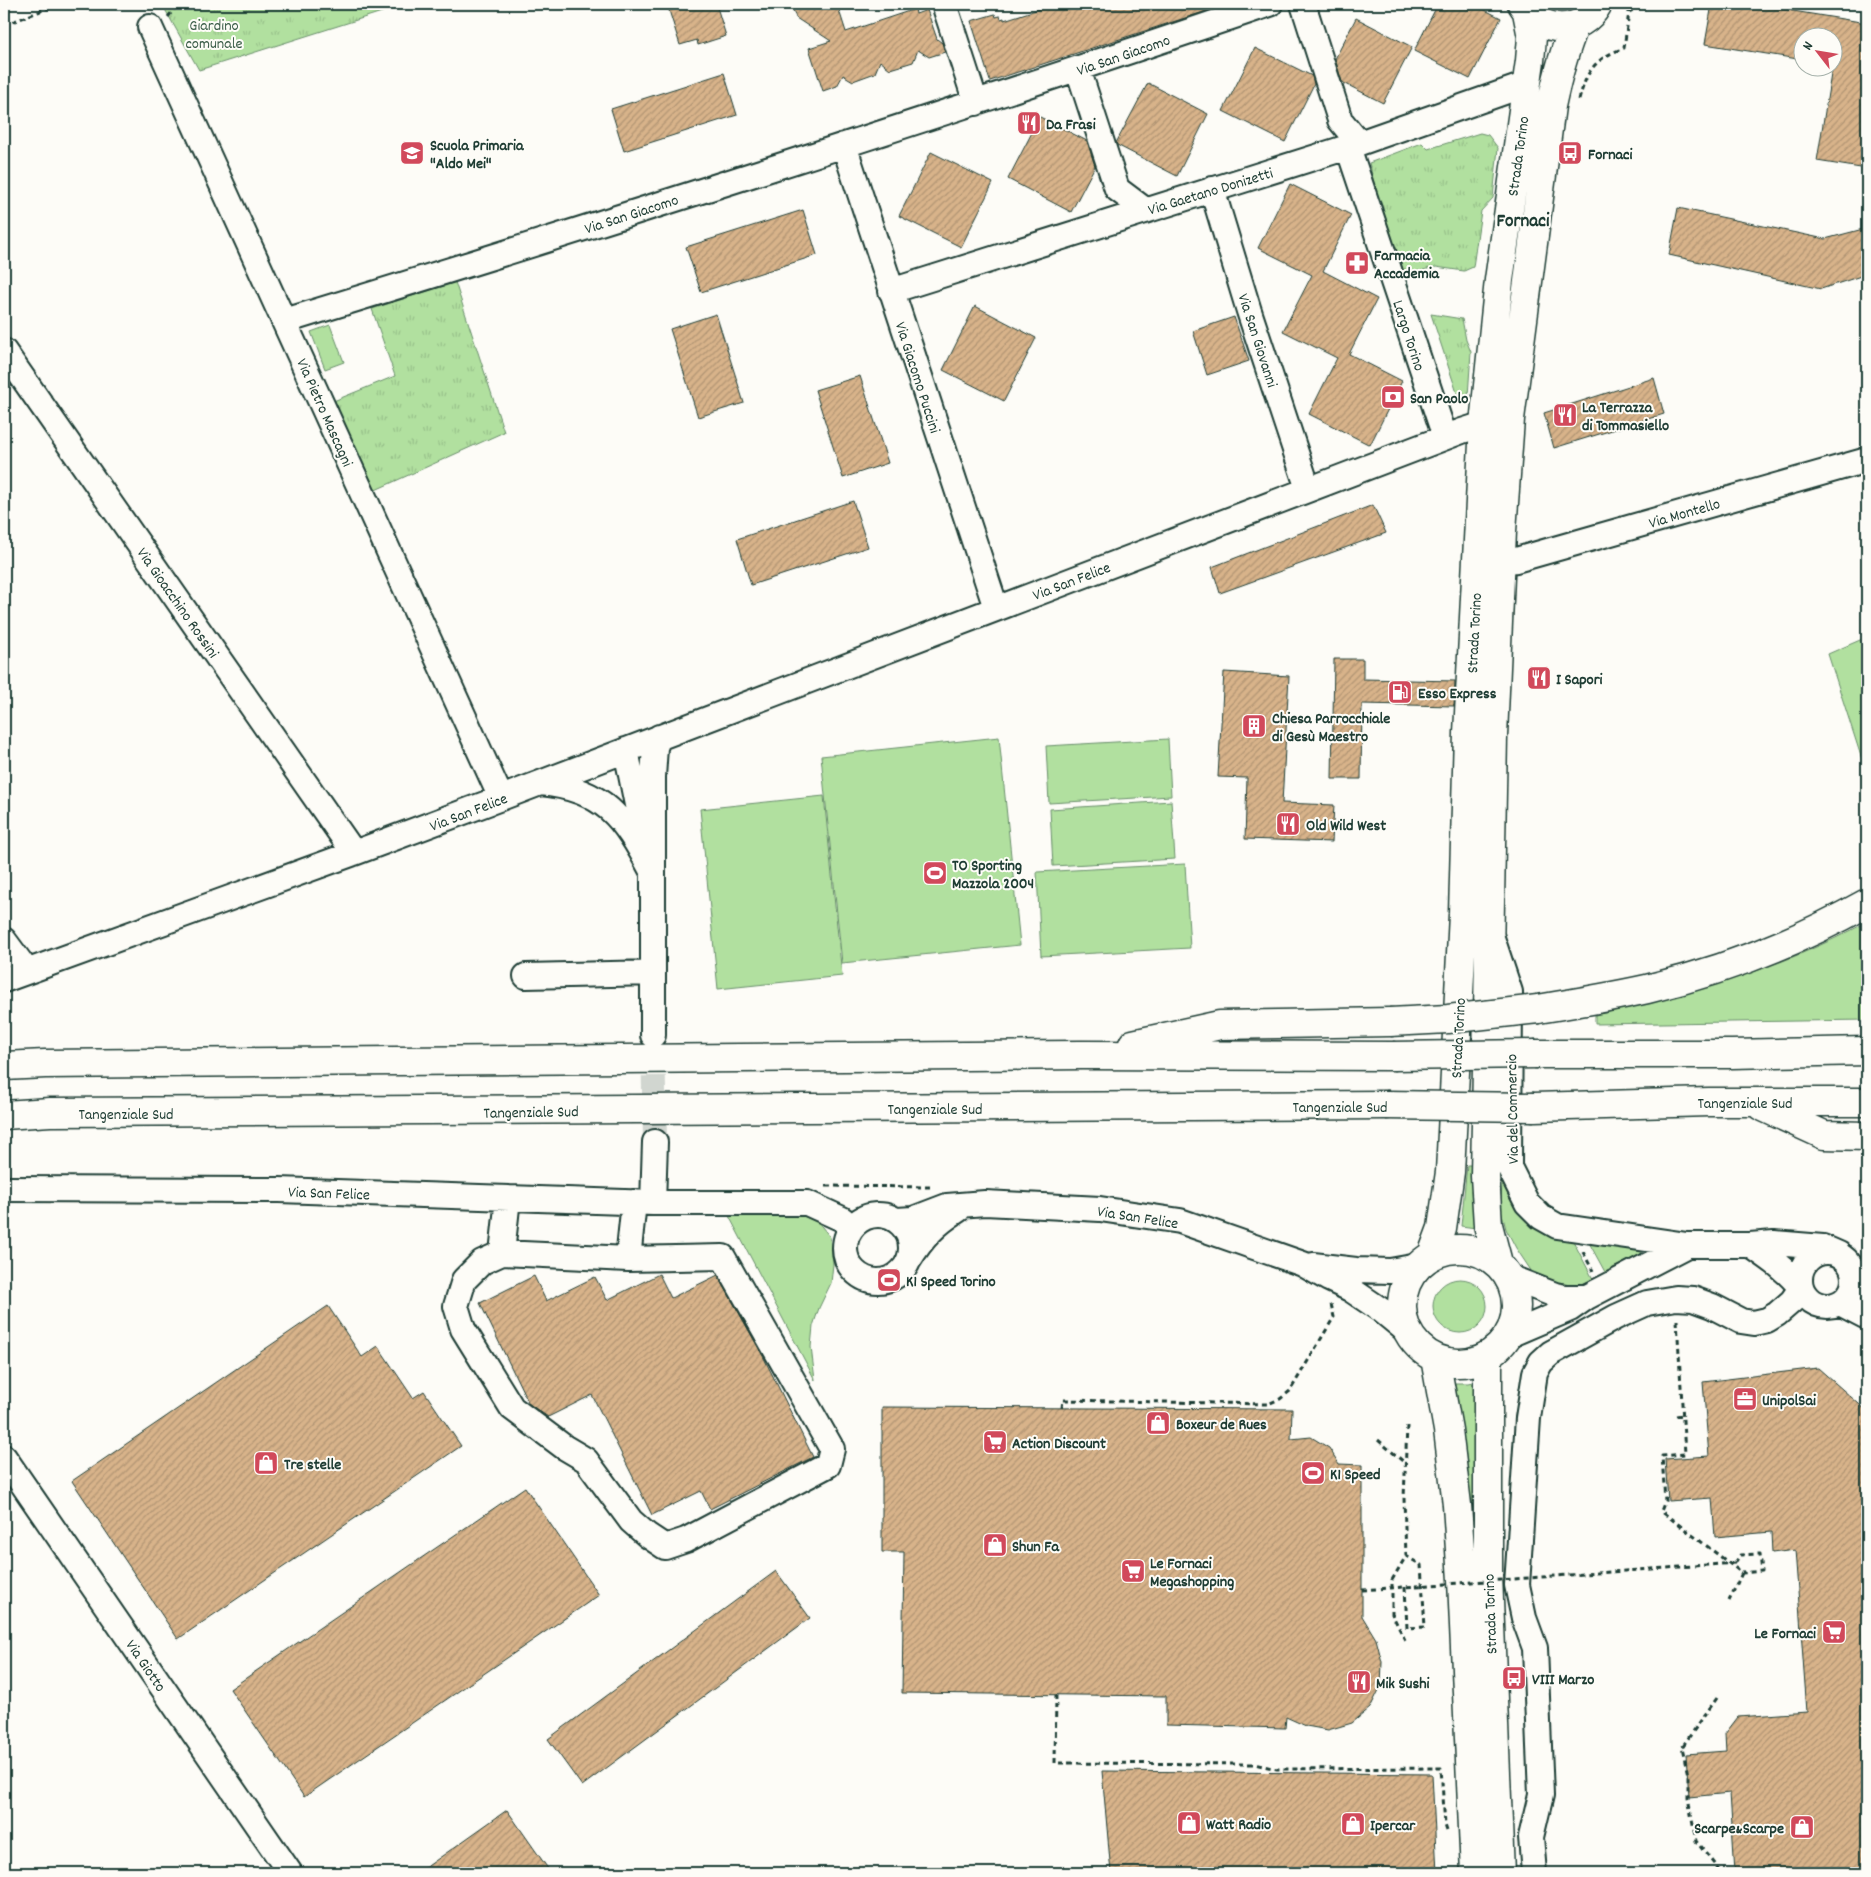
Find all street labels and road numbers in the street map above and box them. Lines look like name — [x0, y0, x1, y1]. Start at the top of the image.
street label: Via San Giacomo — [1074, 30, 1174, 83]
street label: Strada Torino — [1502, 115, 1536, 198]
street label: Via Gaetano Donizetti — [1145, 162, 1276, 222]
street label: Via San Giacomo — [582, 189, 682, 241]
street label: Via San Giovanni — [1231, 291, 1283, 391]
street label: Largo Torino — [1385, 297, 1430, 374]
street label: Via Giacomo Puccini — [888, 319, 945, 437]
street label: Via Pietro Mascagni — [290, 355, 358, 471]
street label: Via Montello — [1646, 493, 1723, 536]
street label: Via Gioacchino Rossini — [130, 543, 224, 663]
street label: Via San Felice — [1030, 557, 1114, 608]
street label: Strada Torino — [1462, 592, 1489, 674]
street label: Via San Felice — [427, 788, 511, 839]
street label: Strada Torino — [1446, 997, 1473, 1079]
street label: Via del Commercio — [1501, 1054, 1526, 1164]
street label: Tangenziale Sud — [1697, 1093, 1793, 1116]
street label: Tangenziale Sud — [1292, 1097, 1388, 1120]
street label: Tangenziale Sud — [887, 1099, 983, 1122]
street label: Tangenziale Sud — [483, 1101, 579, 1126]
street label: Tangenziale Sud — [78, 1104, 174, 1127]
street label: Via San Felice — [288, 1182, 370, 1207]
street label: Via San Felice — [1095, 1201, 1180, 1236]
street label: Strada Torino — [1479, 1573, 1504, 1655]
street label: Via Giotto — [119, 1636, 171, 1697]

